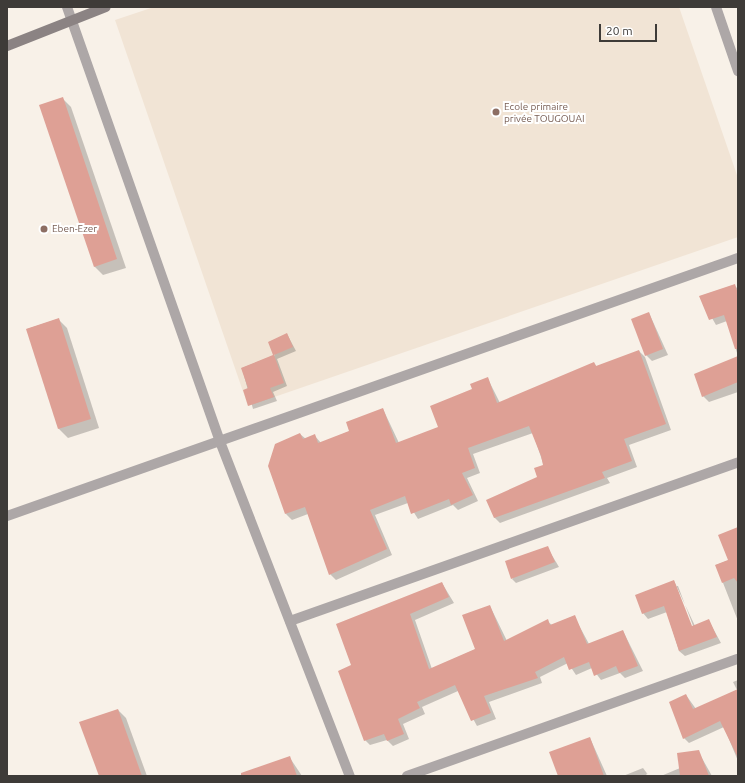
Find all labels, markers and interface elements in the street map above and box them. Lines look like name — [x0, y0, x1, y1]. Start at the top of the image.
scale bar — [601, 16, 659, 42]
text: 20 m — [606, 24, 633, 37]
place label: Ecole primaire privée TOUGOUAI — [504, 100, 584, 124]
marker: Ecole primaire privée TOUGOUAI — [491, 107, 501, 117]
place label: Eben-Ezer — [52, 223, 97, 235]
marker: Eben-Ezer — [39, 224, 49, 234]

